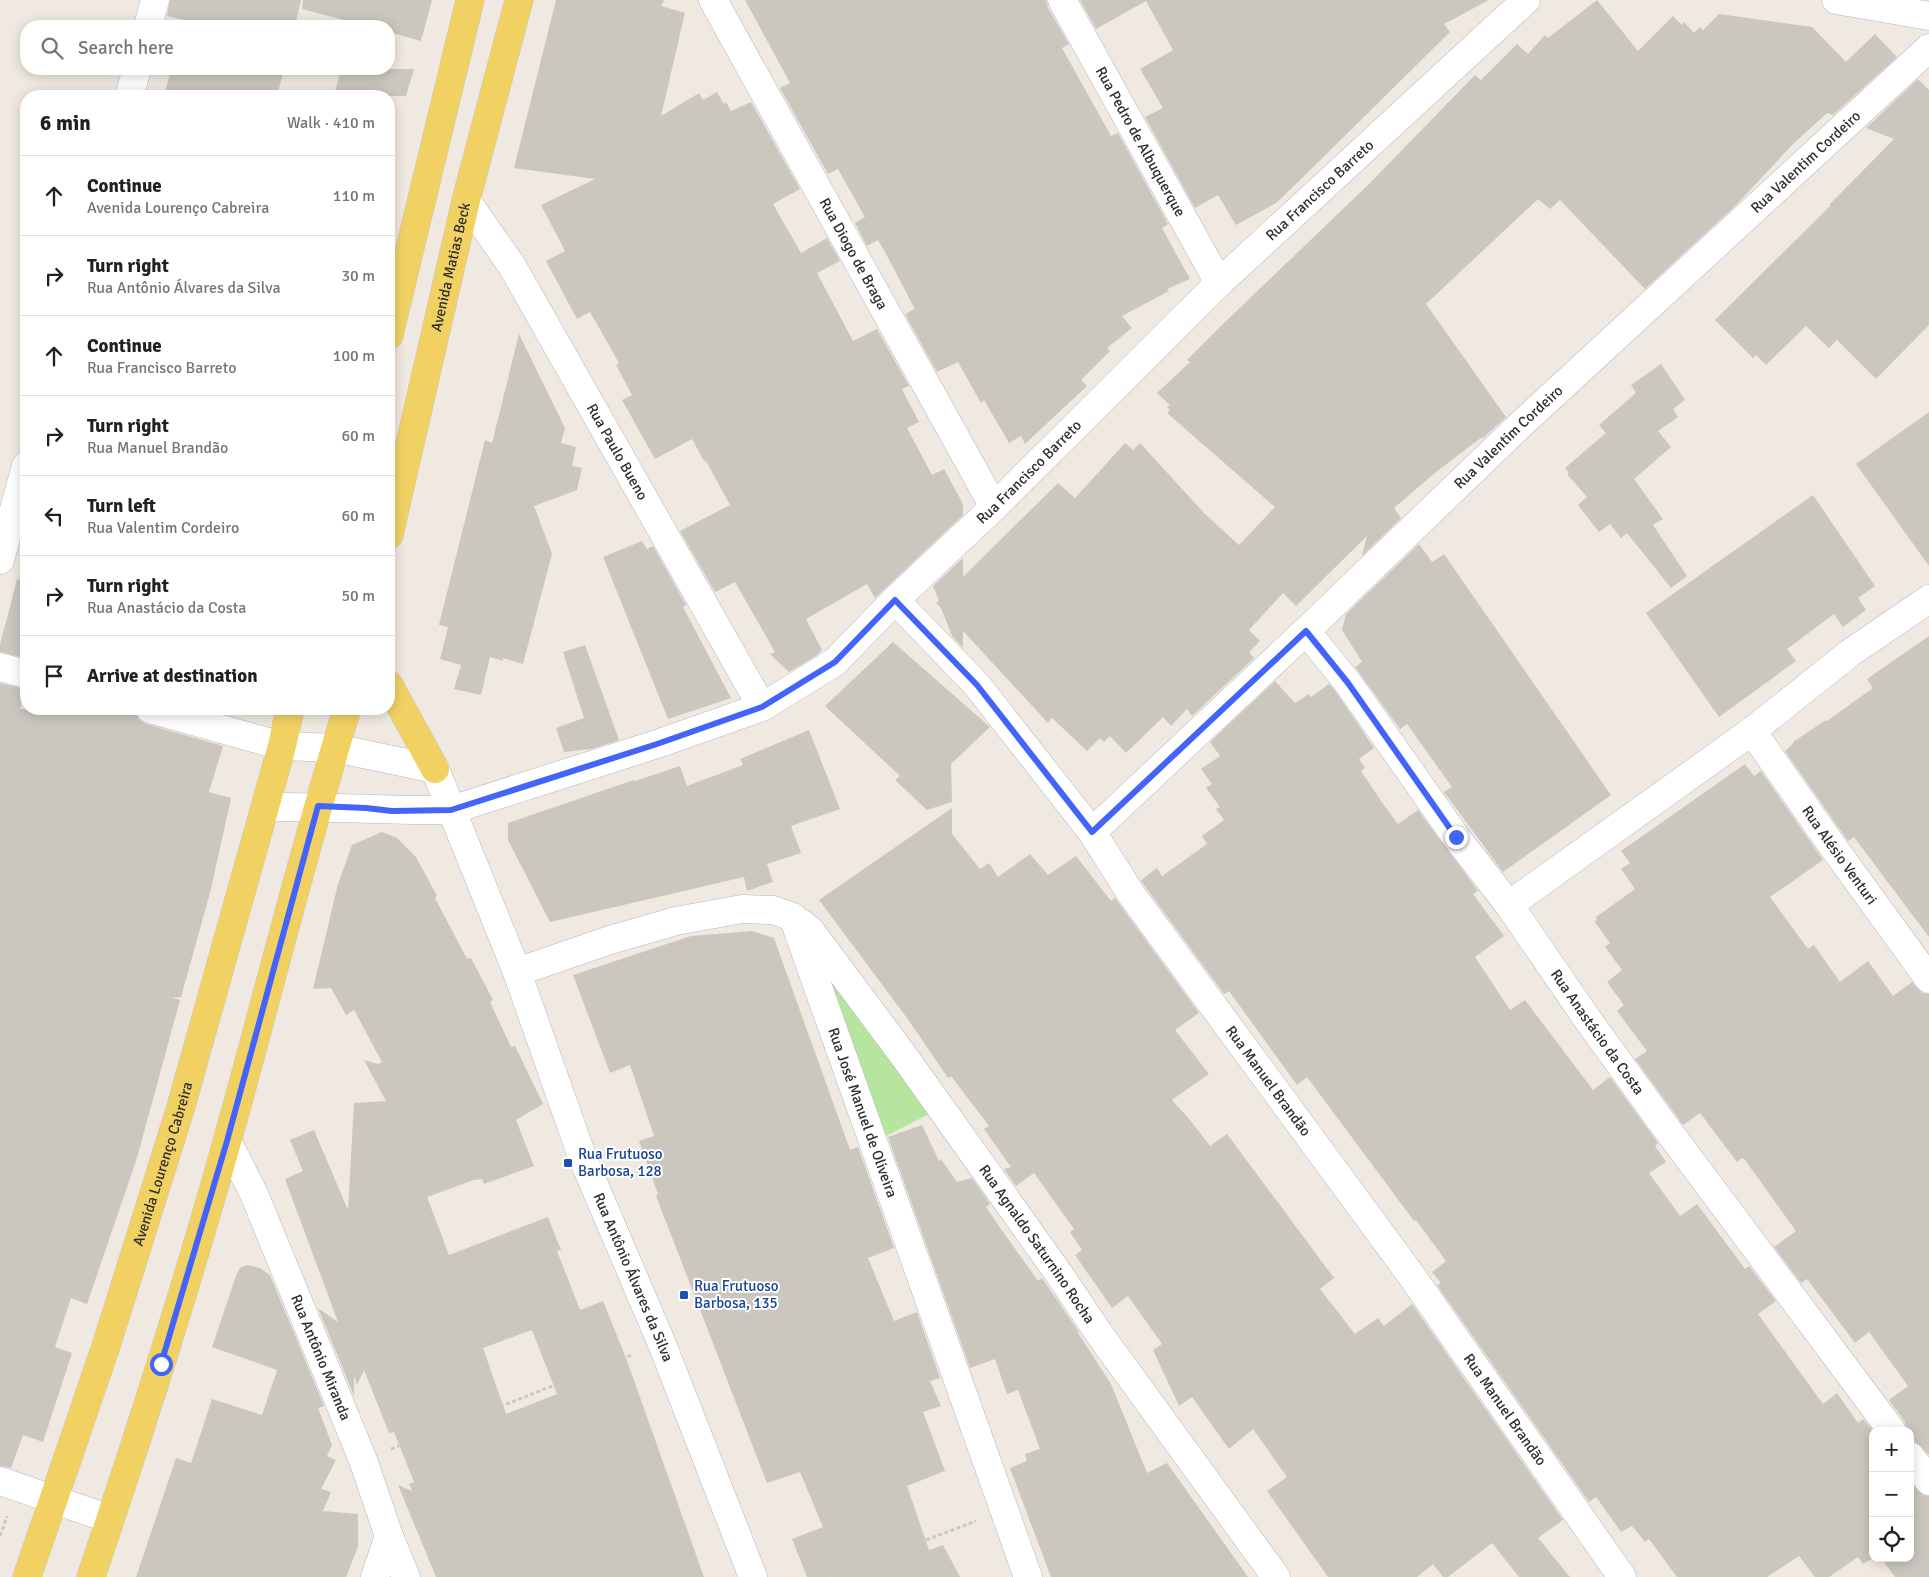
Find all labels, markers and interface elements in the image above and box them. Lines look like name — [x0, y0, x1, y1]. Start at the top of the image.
search box — [20, 20, 395, 75]
icon: search — [38, 34, 66, 62]
text: Search here — [78, 36, 174, 60]
street label: Rua Pedro de Albuquerque — [1092, 63, 1189, 220]
street label: Rua Valentim Cordeiro — [1747, 107, 1864, 217]
text: 6 min — [40, 110, 91, 136]
text: Walk · 410 m — [287, 113, 375, 133]
street label: Rua Francisco Barreto — [1262, 136, 1378, 244]
text: Continue — [87, 174, 162, 198]
icon: ahead — [40, 182, 68, 210]
text: 110 m — [333, 186, 375, 206]
street label: Rua Diogo de Braga — [815, 195, 892, 313]
text: Avenida Lourenço Cabreira — [87, 198, 269, 218]
street label: Avenida Matias Beck — [427, 200, 474, 333]
text: Turn right — [87, 254, 169, 278]
icon: right — [40, 262, 68, 290]
text: 30 m — [341, 266, 375, 286]
text: Rua Antônio Álvares da Silva — [87, 278, 281, 298]
text: Continue — [87, 334, 162, 358]
icon: ahead — [40, 342, 68, 370]
text: 100 m — [333, 346, 375, 366]
text: Rua Francisco Barreto — [87, 358, 237, 378]
street label: Rua Valentim Cordeiro — [1450, 381, 1567, 493]
street label: Rua Paulo Bueno — [583, 400, 652, 503]
text: Turn right — [87, 414, 169, 438]
street label: Rua Francisco Barreto — [973, 416, 1085, 528]
icon: right — [40, 422, 68, 450]
text: 60 m — [341, 426, 375, 446]
text: Rua Manuel Brandão — [87, 438, 228, 458]
text: Turn left — [87, 494, 156, 518]
icon: left — [40, 502, 68, 530]
text: 60 m — [341, 506, 375, 526]
text: Rua Valentim Cordeiro — [87, 518, 239, 538]
text: Turn right — [87, 574, 169, 598]
icon: right — [40, 582, 68, 610]
text: 50 m — [341, 586, 375, 606]
text: Rua Anastácio da Costa — [87, 598, 246, 618]
icon: arrive — [40, 662, 68, 690]
text: Arrive at destination — [87, 664, 258, 688]
street label: Rua Alésio Venturi — [1798, 802, 1881, 908]
route end — [1445, 826, 1468, 849]
street label: Rua Anastácio da Costa — [1547, 966, 1648, 1098]
street label: Rua Manuel Brandão — [1222, 1022, 1315, 1140]
street label: Rua José Manuel de Oliveira — [824, 1025, 901, 1200]
street label: Avenida Lourenço Cabreira — [129, 1080, 197, 1248]
place label: Rua Frutuoso Barbosa, 128 — [578, 1145, 663, 1180]
marker: Rua Frutuoso Barbosa, 128 — [562, 1157, 574, 1169]
street label: Rua Agnaldo Saturnino Rocha — [975, 1161, 1099, 1327]
street label: Rua Antônio Álvares da Silva — [589, 1190, 677, 1364]
place label: Rua Frutuoso Barbosa, 135 — [694, 1277, 779, 1312]
marker: Rua Frutuoso Barbosa, 135 — [678, 1289, 690, 1301]
street label: Rua Antônio Miranda — [287, 1292, 355, 1423]
street label: Rua Manuel Brandão — [1460, 1350, 1550, 1469]
route start — [150, 1353, 173, 1376]
map controls — [1869, 1427, 1914, 1562]
button: + — [1869, 1427, 1914, 1472]
button: − — [1869, 1472, 1914, 1517]
button: locate — [1869, 1517, 1914, 1562]

